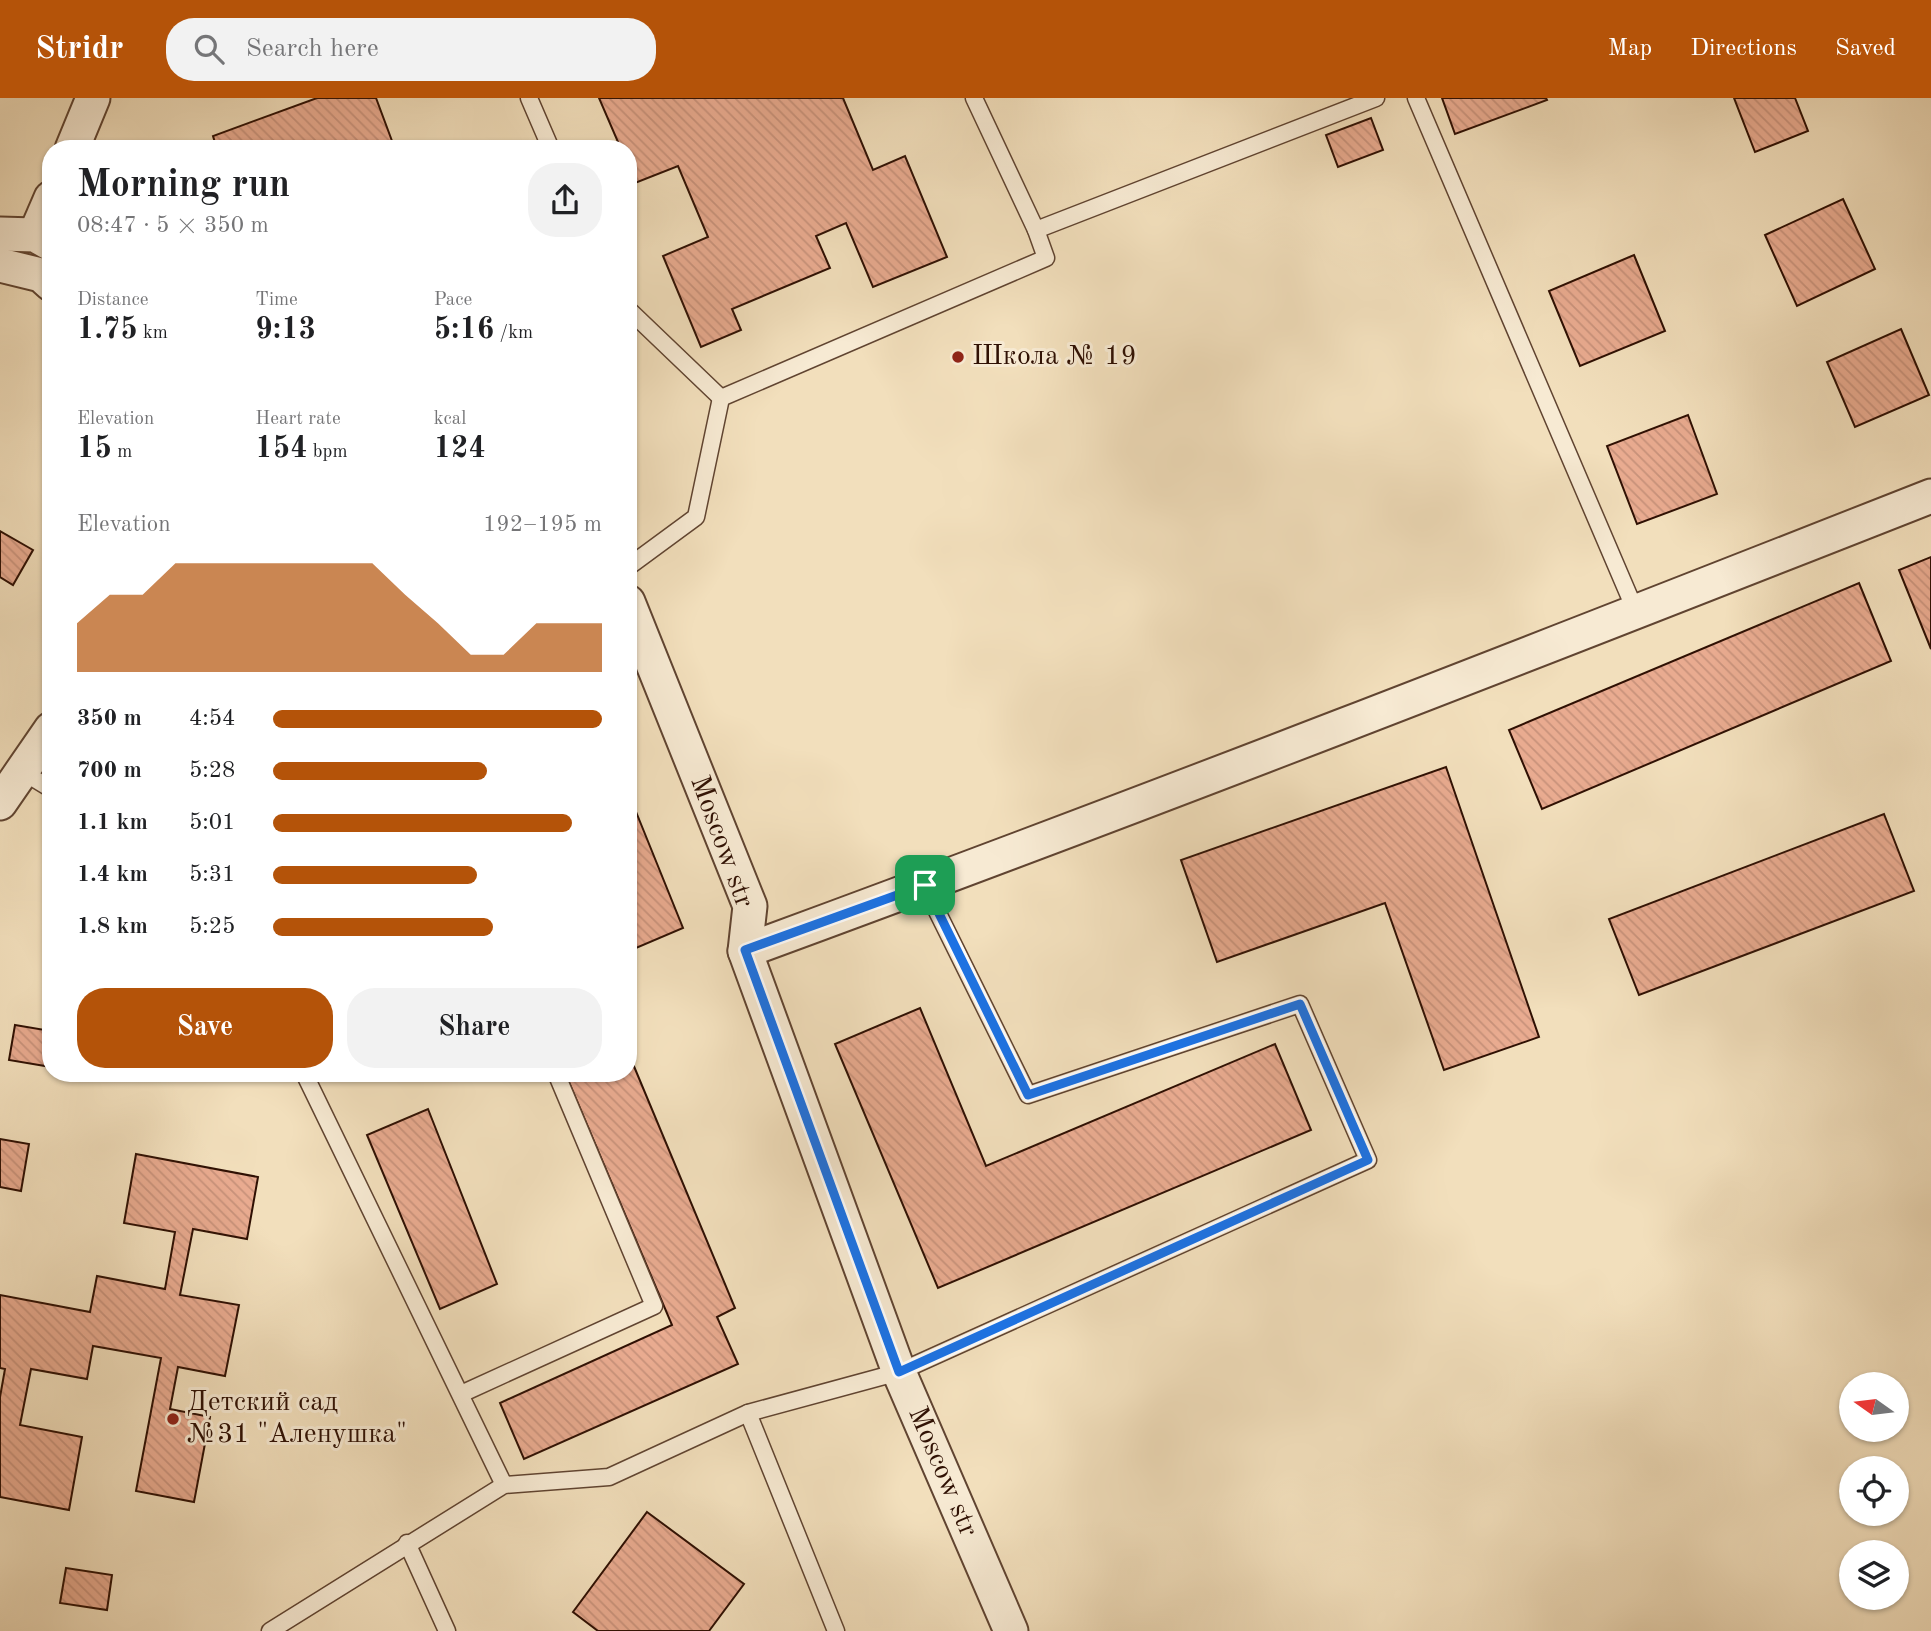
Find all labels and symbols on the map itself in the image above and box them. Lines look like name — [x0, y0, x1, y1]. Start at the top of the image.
place label: Школа № 19 — [972, 343, 1137, 371]
marker: Школа № 19 — [950, 349, 966, 365]
street label: Moscow str — [684, 772, 758, 912]
pin — [895, 855, 955, 915]
north arrow — [1839, 1372, 1909, 1442]
place label: Детский сад №31 "Аленушка" — [187, 1389, 407, 1449]
street label: Moscow str — [902, 1403, 982, 1541]
marker: Детский сад №31 "Аленушка" — [165, 1411, 181, 1427]

